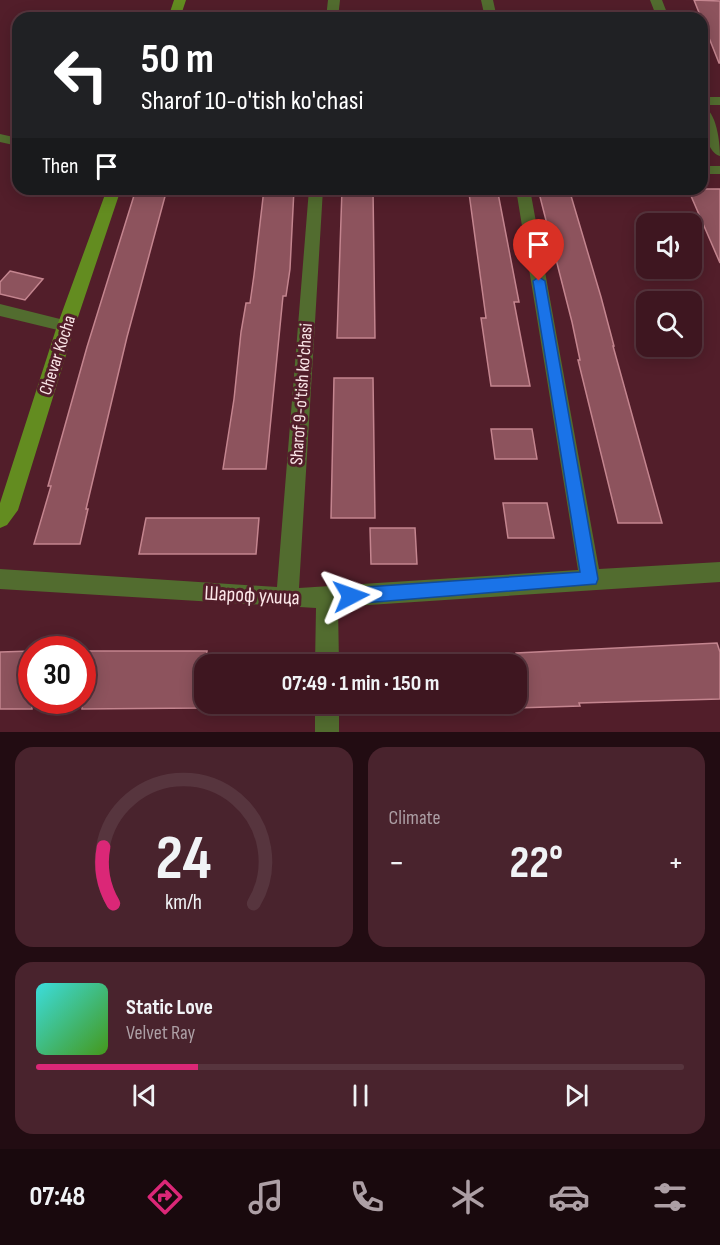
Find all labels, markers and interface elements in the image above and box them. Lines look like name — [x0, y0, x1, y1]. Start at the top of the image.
text: 50 m — [141, 34, 214, 85]
icon: left — [42, 36, 120, 114]
text: Sharof 10-o'tish ko'chasi — [141, 85, 364, 117]
icon: arrive — [90, 150, 123, 183]
text: Then — [42, 153, 78, 180]
map controls — [636, 213, 702, 357]
button: sound — [636, 213, 702, 279]
pin — [513, 219, 564, 281]
icon: arrive — [522, 228, 555, 261]
button: search — [636, 291, 702, 357]
street label: Chevar Kocha — [35, 313, 80, 398]
street label: Sharof 9-o'tish ko'chasi — [286, 322, 317, 466]
position arrow — [319, 564, 383, 628]
street label: Шароф улица — [204, 581, 300, 610]
speed limit sign: 30 — [18, 636, 96, 714]
text: 07:49 · 1 min · 150 m — [282, 670, 439, 697]
text: Climate — [389, 806, 441, 830]
text: 24 — [156, 822, 212, 897]
text: 22° — [509, 836, 563, 891]
text: − — [389, 843, 405, 883]
text: + — [668, 843, 684, 883]
text: km/h — [165, 890, 202, 915]
text: Static Love — [126, 994, 213, 1021]
text: Velvet Ray — [126, 1021, 195, 1045]
icon: previous — [128, 1079, 161, 1112]
icon: pause — [344, 1079, 377, 1112]
icon: next — [560, 1079, 593, 1112]
icon: directions — [144, 1176, 186, 1218]
icon: music — [245, 1176, 287, 1218]
icon: phone — [346, 1176, 388, 1218]
icon: climate — [447, 1176, 489, 1218]
icon: car — [548, 1176, 590, 1218]
icon: filters — [649, 1176, 691, 1218]
text: 07:48 — [29, 1181, 85, 1213]

